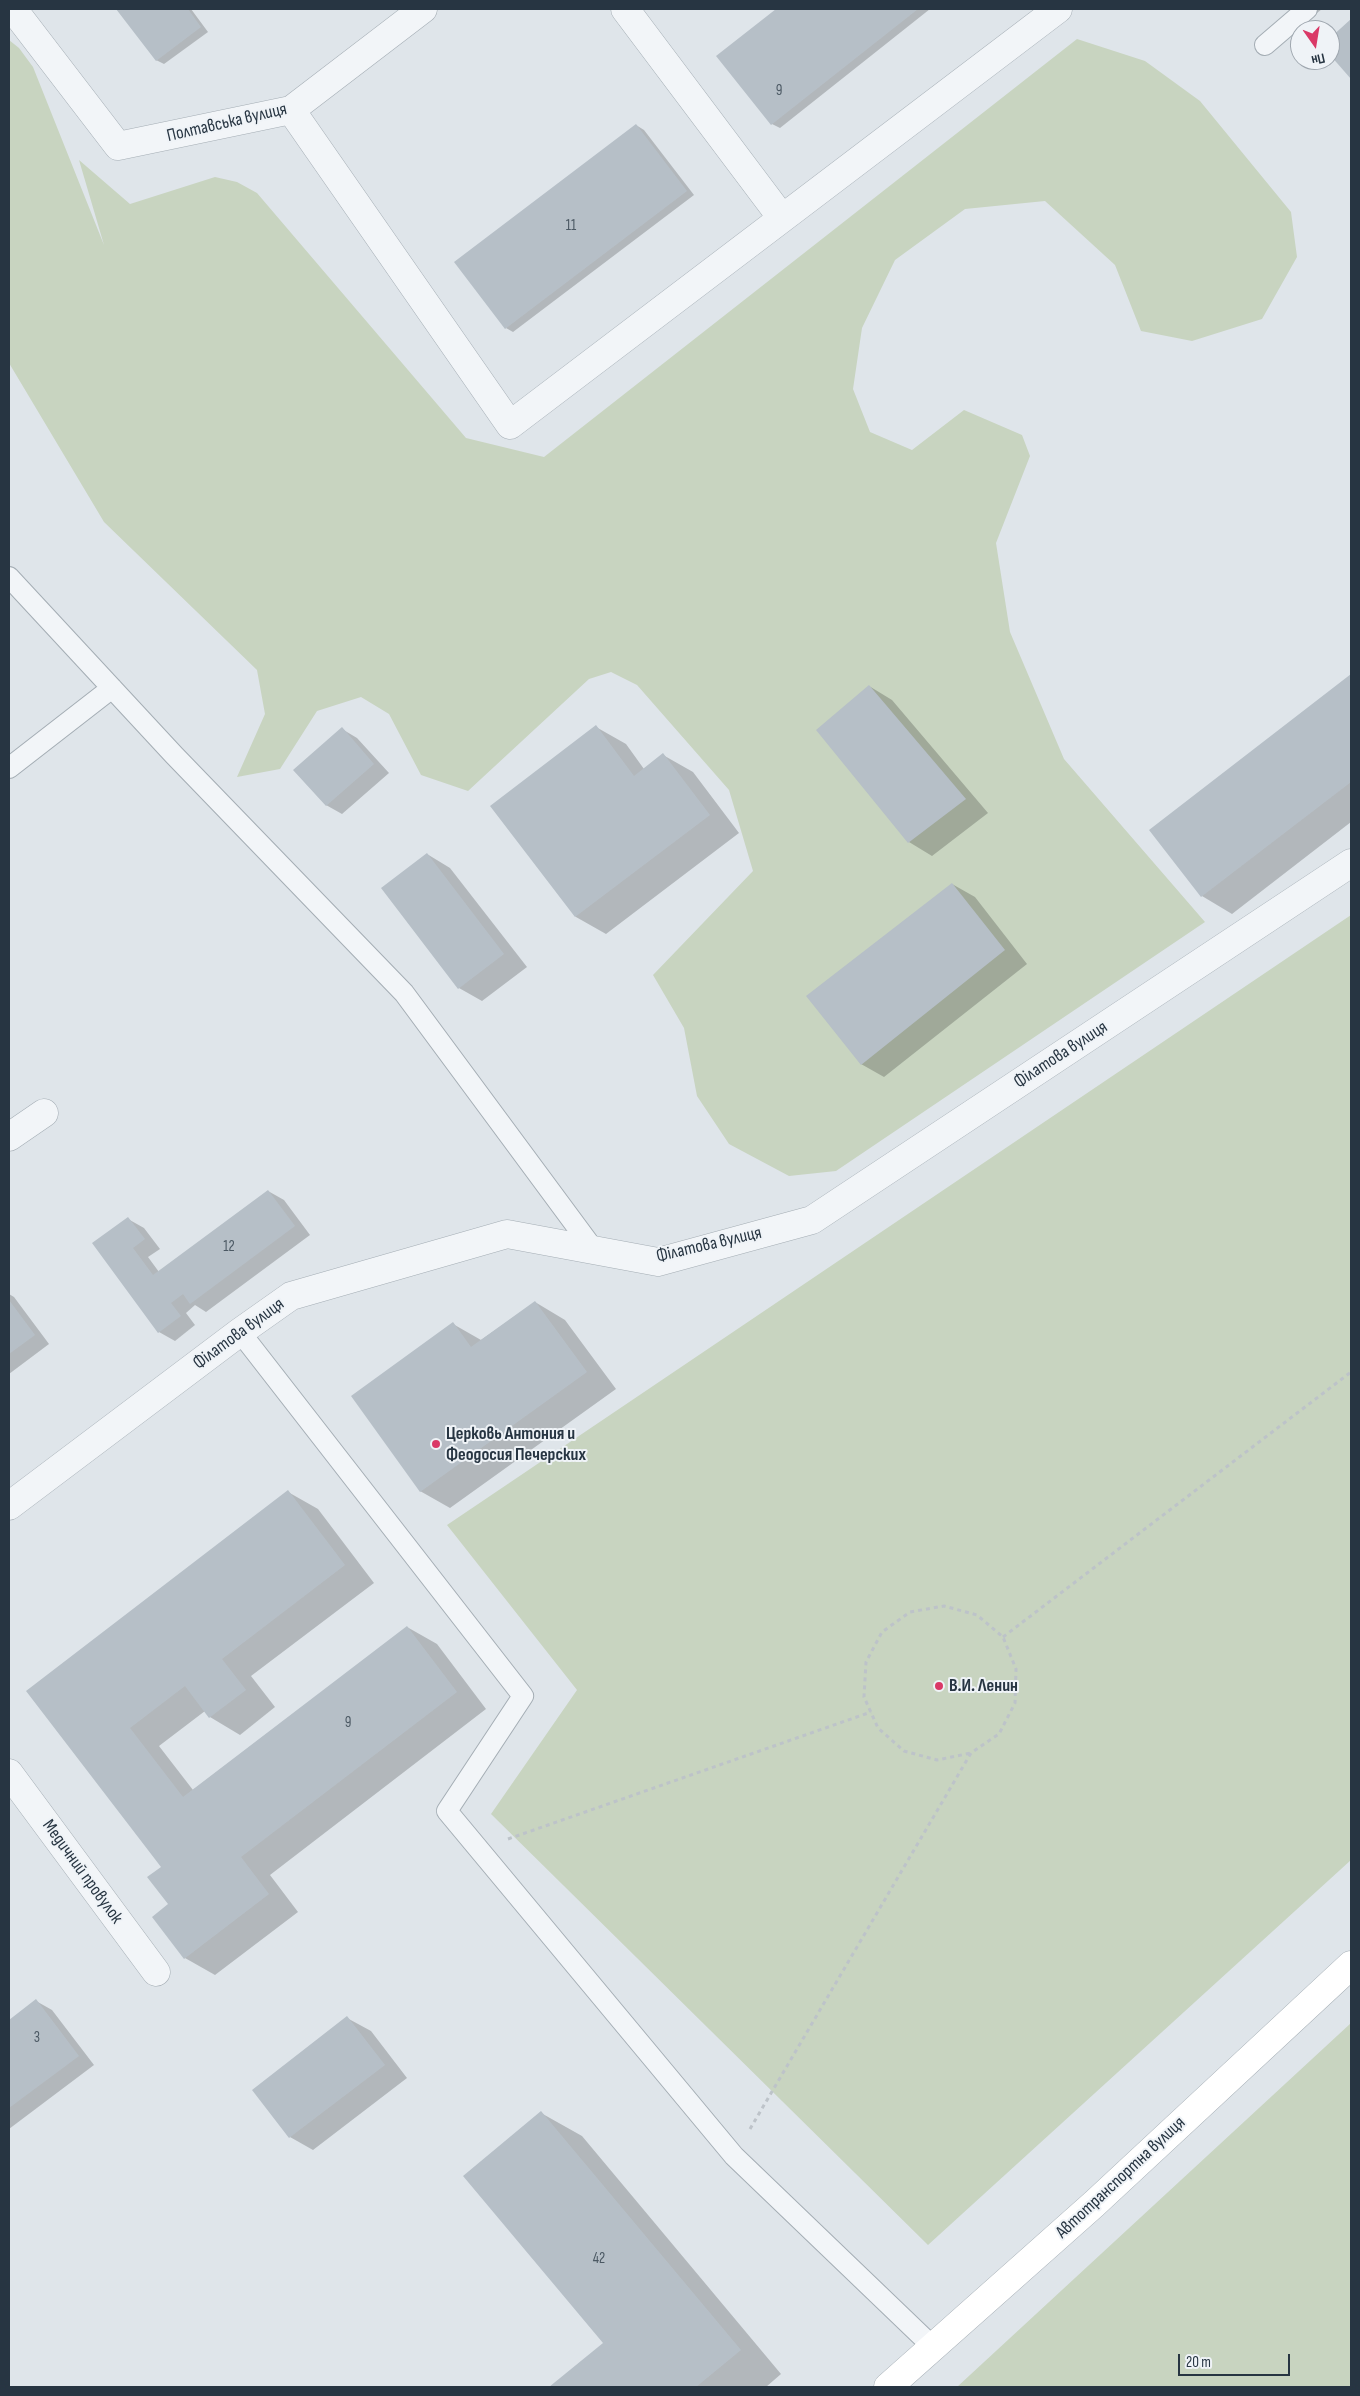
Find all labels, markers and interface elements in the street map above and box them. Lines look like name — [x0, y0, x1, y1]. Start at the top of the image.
north arrow — [1290, 20, 1340, 70]
text: Пн — [1310, 49, 1327, 69]
house number: 9 — [776, 82, 782, 100]
street label: Полтавська вулиця — [165, 99, 289, 147]
house number: 11 — [566, 217, 576, 235]
street label: Філатова вулиця — [1010, 1017, 1112, 1093]
street label: Філатова вулиця — [654, 1222, 764, 1268]
house number: 12 — [223, 1238, 235, 1256]
street label: Філатова вулиця — [189, 1294, 289, 1374]
place label: Церковь Антония и Феодосия Печерских — [446, 1423, 586, 1466]
marker: Церковь Антония и Феодосия Печерских — [430, 1438, 442, 1450]
place label: В.И. Ленин — [949, 1675, 1018, 1697]
marker: В.И. Ленин — [933, 1680, 945, 1692]
house number: 9 — [345, 1714, 351, 1732]
street label: Медичний провулок — [37, 1816, 127, 1928]
house number: 3 — [34, 2029, 40, 2047]
street label: Автотранспортна вулиця — [1052, 2113, 1190, 2243]
house number: 42 — [593, 2250, 605, 2268]
scale bar — [1180, 2344, 1292, 2376]
text: 20 m — [1186, 2353, 1211, 2372]

